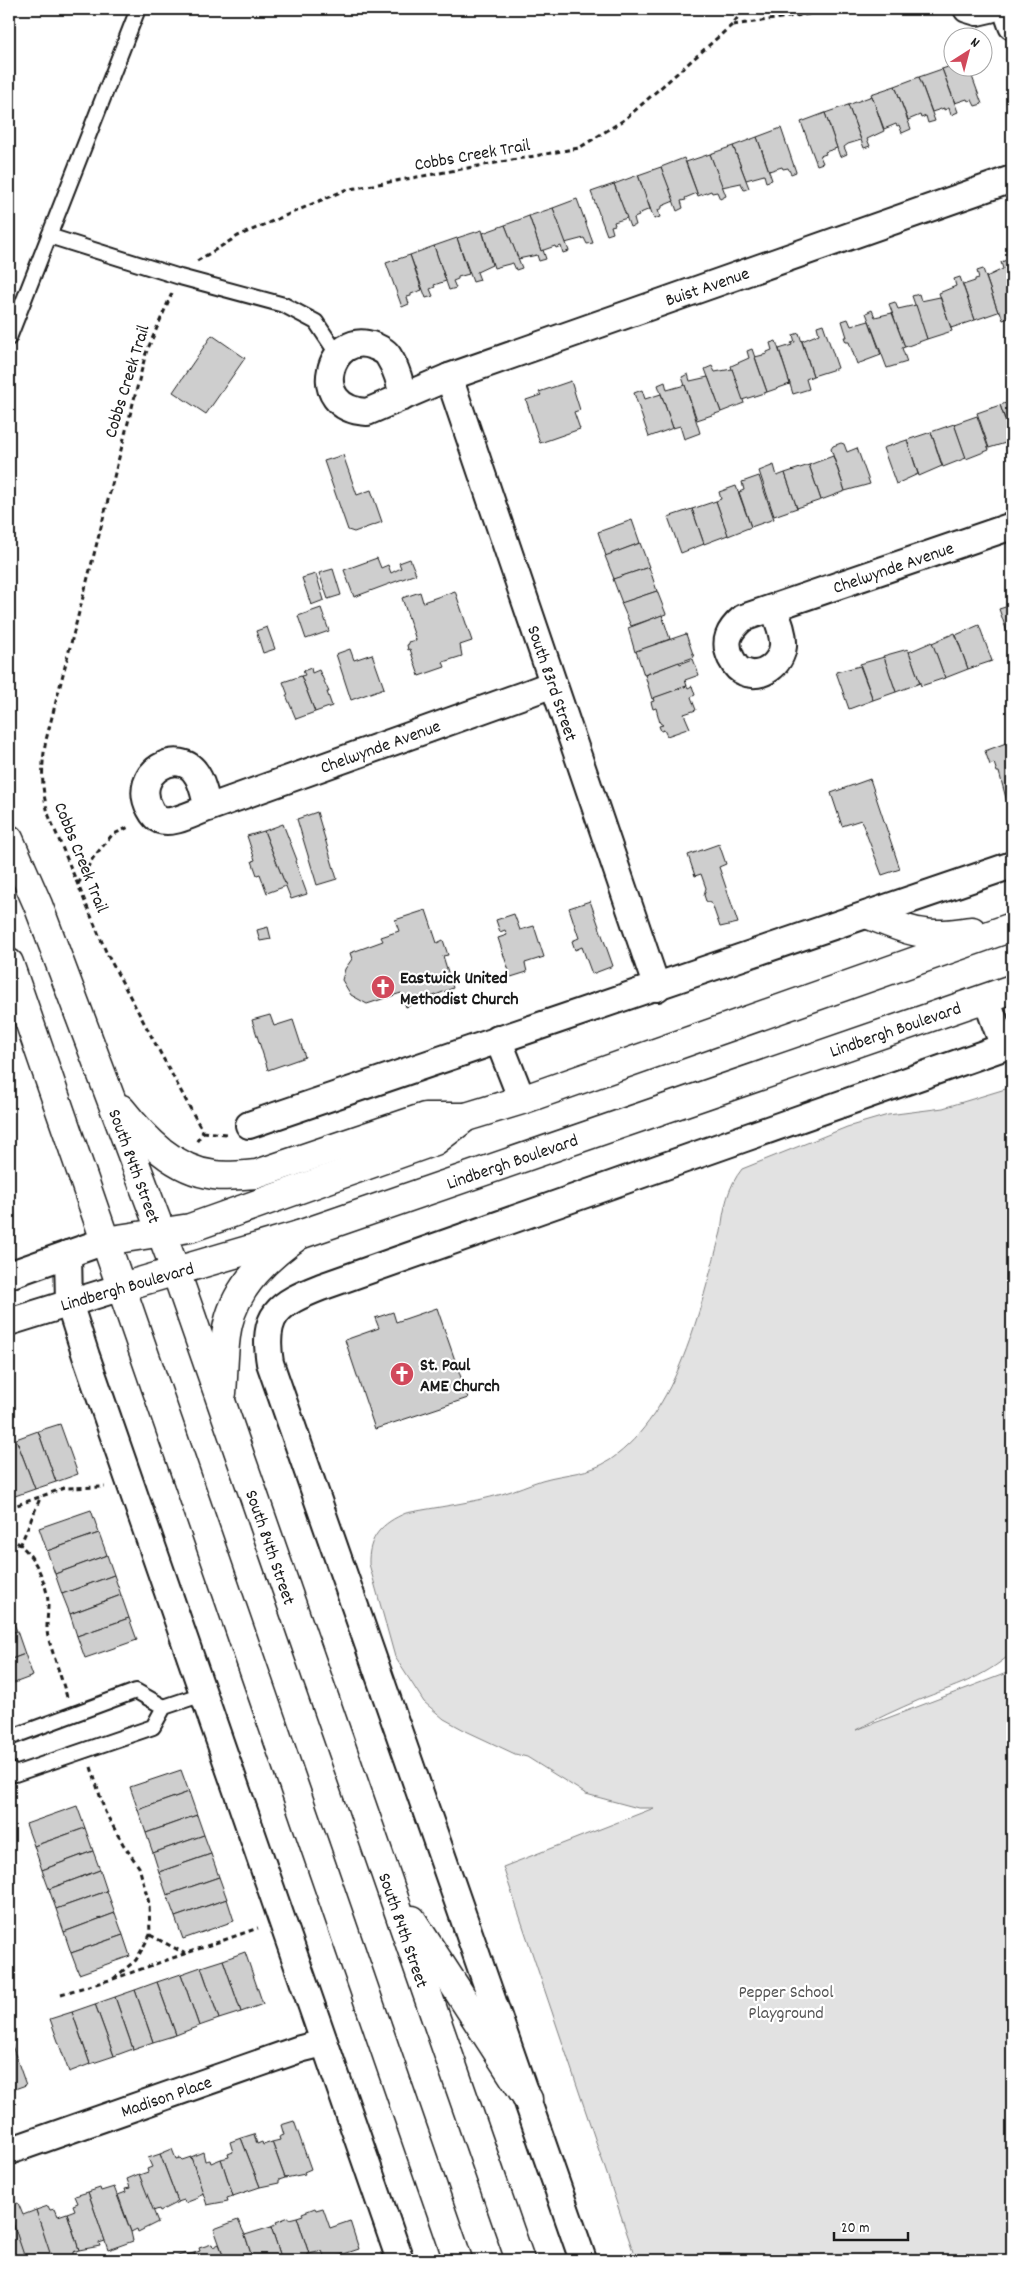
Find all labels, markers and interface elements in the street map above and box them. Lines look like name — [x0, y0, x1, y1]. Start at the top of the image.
north arrow — [944, 28, 994, 78]
text: N — [966, 33, 983, 53]
street label: Cobbs Creek Trail — [413, 134, 533, 179]
street label: Buist Avenue — [663, 262, 753, 314]
street label: Cobbs Creek Trail — [99, 321, 158, 441]
street label: Chelwynde Avenue — [830, 537, 958, 602]
street label: South 83rd Street — [519, 623, 582, 745]
street label: Chelwynde Avenue — [317, 715, 445, 782]
street label: Cobbs Creek Trail — [46, 799, 113, 918]
place label: Eastwick United Methodist Church — [400, 967, 519, 1013]
church icon: Eastwick United Methodist Church — [370, 974, 396, 1000]
street label: Lindbergh Boulevard — [827, 997, 965, 1066]
street label: South 84th Street — [100, 1106, 165, 1228]
street label: Lindbergh Boulevard — [444, 1129, 582, 1198]
street label: Lindbergh Boulevard — [58, 1257, 197, 1319]
place label: St. Paul AME Church — [420, 1354, 500, 1400]
church icon: St. Paul AME Church — [389, 1361, 415, 1387]
street label: South 84th Street — [237, 1487, 300, 1609]
street label: South 84th Street — [370, 1870, 433, 1992]
park label: Pepper School Playground — [738, 1981, 834, 2027]
street label: Madison Place — [118, 2071, 216, 2126]
scale bar — [834, 2209, 907, 2241]
text: 20 m — [841, 2218, 869, 2240]

